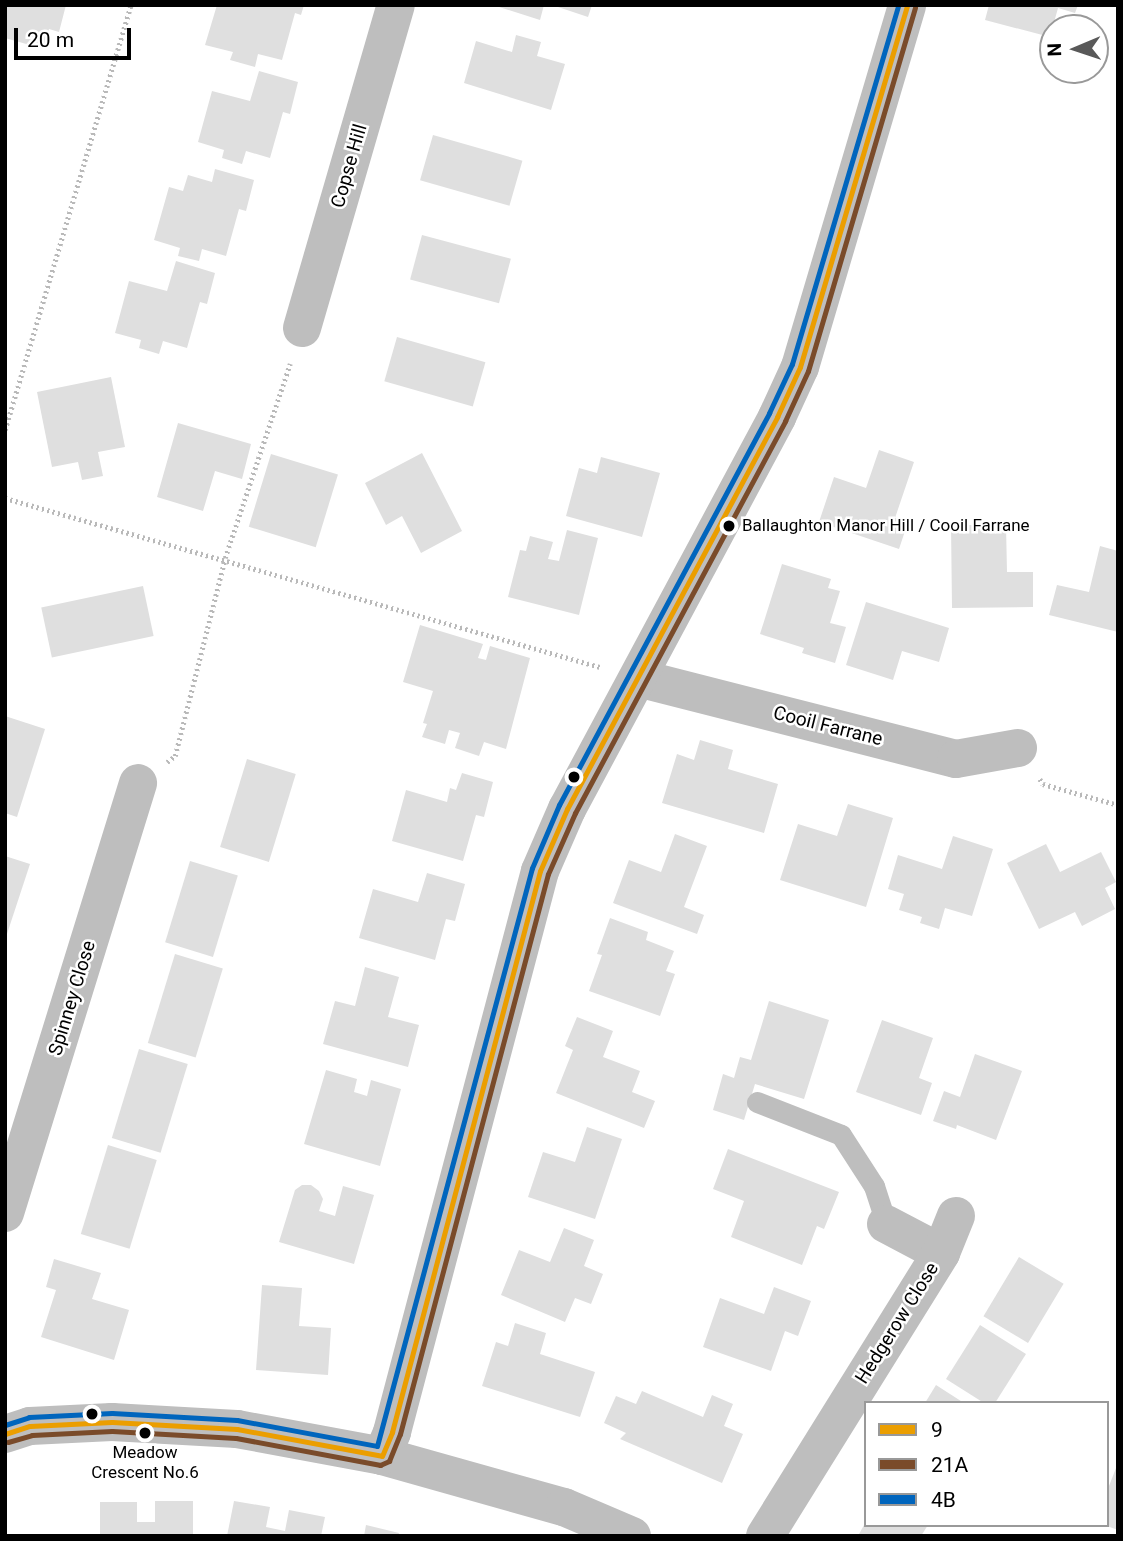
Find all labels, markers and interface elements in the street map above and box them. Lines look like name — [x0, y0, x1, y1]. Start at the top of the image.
scale bar — [18, 14, 135, 58]
north arrow — [1039, 14, 1109, 84]
text: 20 m — [27, 28, 74, 52]
text: N — [1043, 43, 1066, 57]
street label: Copse Hill — [326, 122, 372, 210]
place label: Ballaughton Manor Hill / Cooil Farrane — [742, 516, 1030, 536]
marker: Ballaughton Manor Hill / Cooil Farrane — [722, 519, 736, 533]
street label: Cooil Farrane — [771, 701, 885, 751]
unlabelled marker — [567, 770, 581, 784]
street label: Spinney Close — [44, 938, 100, 1058]
street label: Hedgerow Close — [851, 1258, 943, 1388]
legend — [864, 1401, 1109, 1527]
unlabelled marker — [85, 1407, 99, 1421]
text: 9 — [931, 1418, 943, 1442]
marker: Meadow Crescent No.6 — [138, 1426, 152, 1440]
place label: Meadow Crescent No.6 — [91, 1443, 199, 1483]
text: 21A — [931, 1453, 968, 1477]
text: 4B — [931, 1488, 956, 1512]

